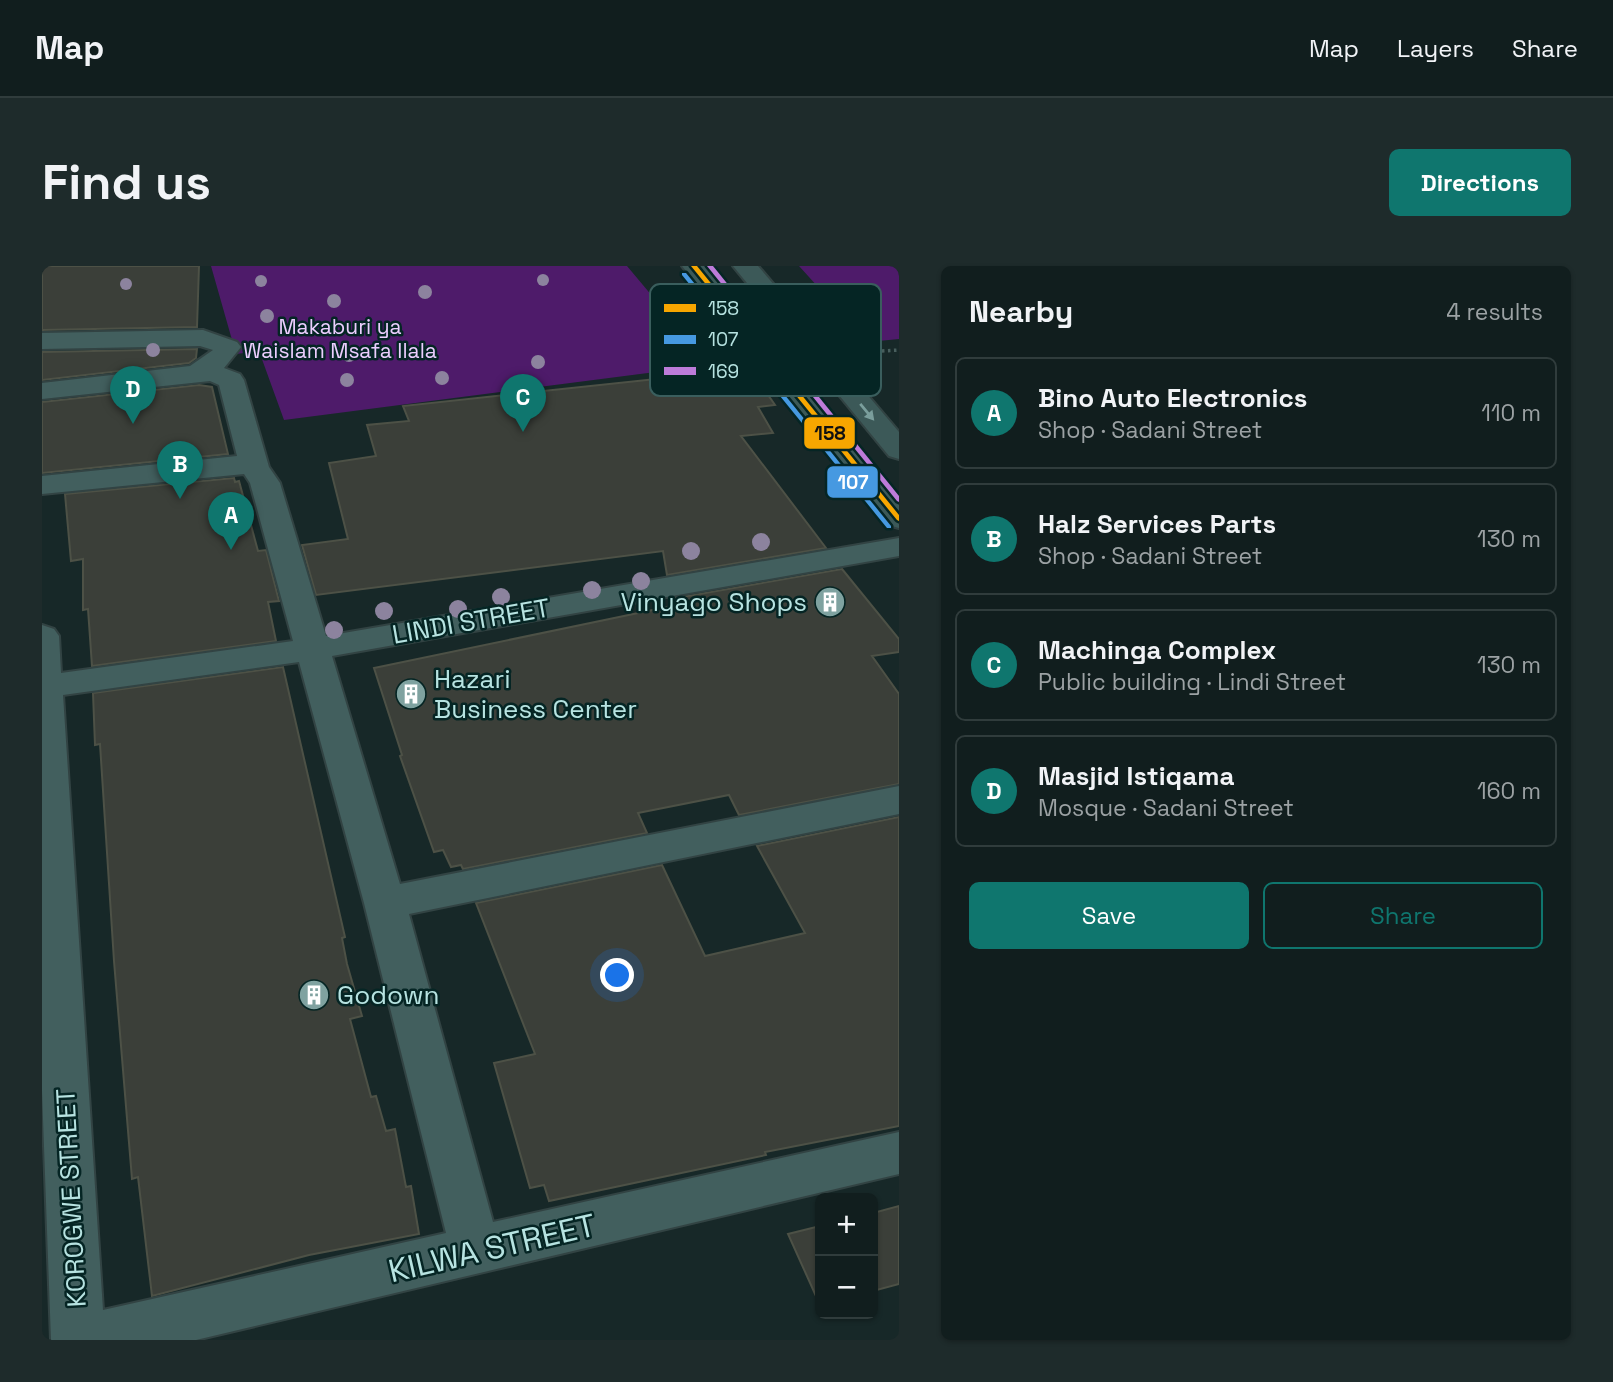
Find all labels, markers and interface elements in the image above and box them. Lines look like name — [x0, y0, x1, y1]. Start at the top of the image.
text: Map — [35, 27, 104, 69]
text: Map — [1309, 33, 1359, 64]
text: Layers — [1397, 33, 1474, 64]
text: Share — [1512, 33, 1578, 64]
button: Directions — [1389, 149, 1571, 216]
text: Find us — [42, 151, 211, 213]
legend — [650, 284, 881, 396]
text: Nearby — [969, 292, 1073, 331]
text: 158 — [708, 296, 739, 321]
text: 4 results — [1446, 297, 1543, 327]
park label: Makaburi ya Waislam Msafa Ilala — [243, 313, 437, 364]
text: 107 — [708, 327, 739, 352]
text: 169 — [708, 359, 739, 384]
pin: D — [110, 366, 156, 424]
pin: C — [500, 374, 546, 432]
text: Bino Auto Electronics — [1038, 381, 1307, 415]
text: A — [987, 398, 1001, 428]
text: 110 m — [1481, 398, 1541, 428]
one-way arrow — [859, 403, 875, 421]
text: Shop · Sadani Street — [1038, 415, 1262, 445]
line badge: 158 — [803, 416, 856, 450]
text: 158 — [814, 421, 846, 446]
pin: B — [157, 441, 203, 499]
line badge: 107 — [826, 465, 879, 499]
text: 107 — [837, 470, 869, 495]
pin: A — [208, 492, 254, 550]
text: Halz Services Parts — [1038, 507, 1276, 541]
text: B — [986, 524, 1002, 554]
text: 130 m — [1477, 524, 1541, 554]
text: Shop · Sadani Street — [1038, 541, 1262, 571]
place label: Vinyago Shops — [620, 585, 807, 619]
building icon: Vinyago Shops — [813, 585, 847, 619]
street label: LINDI STREET — [390, 590, 552, 652]
text: Machinga Complex — [1038, 633, 1276, 667]
text: C — [987, 650, 1001, 680]
text: 130 m — [1477, 650, 1541, 680]
place label: Hazari Business Center — [434, 662, 637, 726]
text: Public building · Lindi Street — [1038, 667, 1346, 697]
building icon: Hazari Business Center — [394, 677, 428, 711]
text: Masjid Istiqama — [1038, 759, 1234, 793]
text: D — [986, 776, 1002, 806]
text: 160 m — [1477, 776, 1541, 806]
text: Mosque · Sadani Street — [1038, 793, 1294, 823]
button: Save — [969, 882, 1249, 949]
button: Share — [1263, 882, 1543, 949]
your location — [600, 958, 634, 992]
building icon: Godown — [297, 978, 331, 1012]
place label: Godown — [337, 978, 440, 1012]
street label: KOROGWE STREET — [48, 1088, 94, 1308]
map controls — [815, 1193, 878, 1319]
button: + — [815, 1193, 878, 1256]
street label: KILWA STREET — [385, 1205, 599, 1291]
button: − — [815, 1256, 878, 1319]

